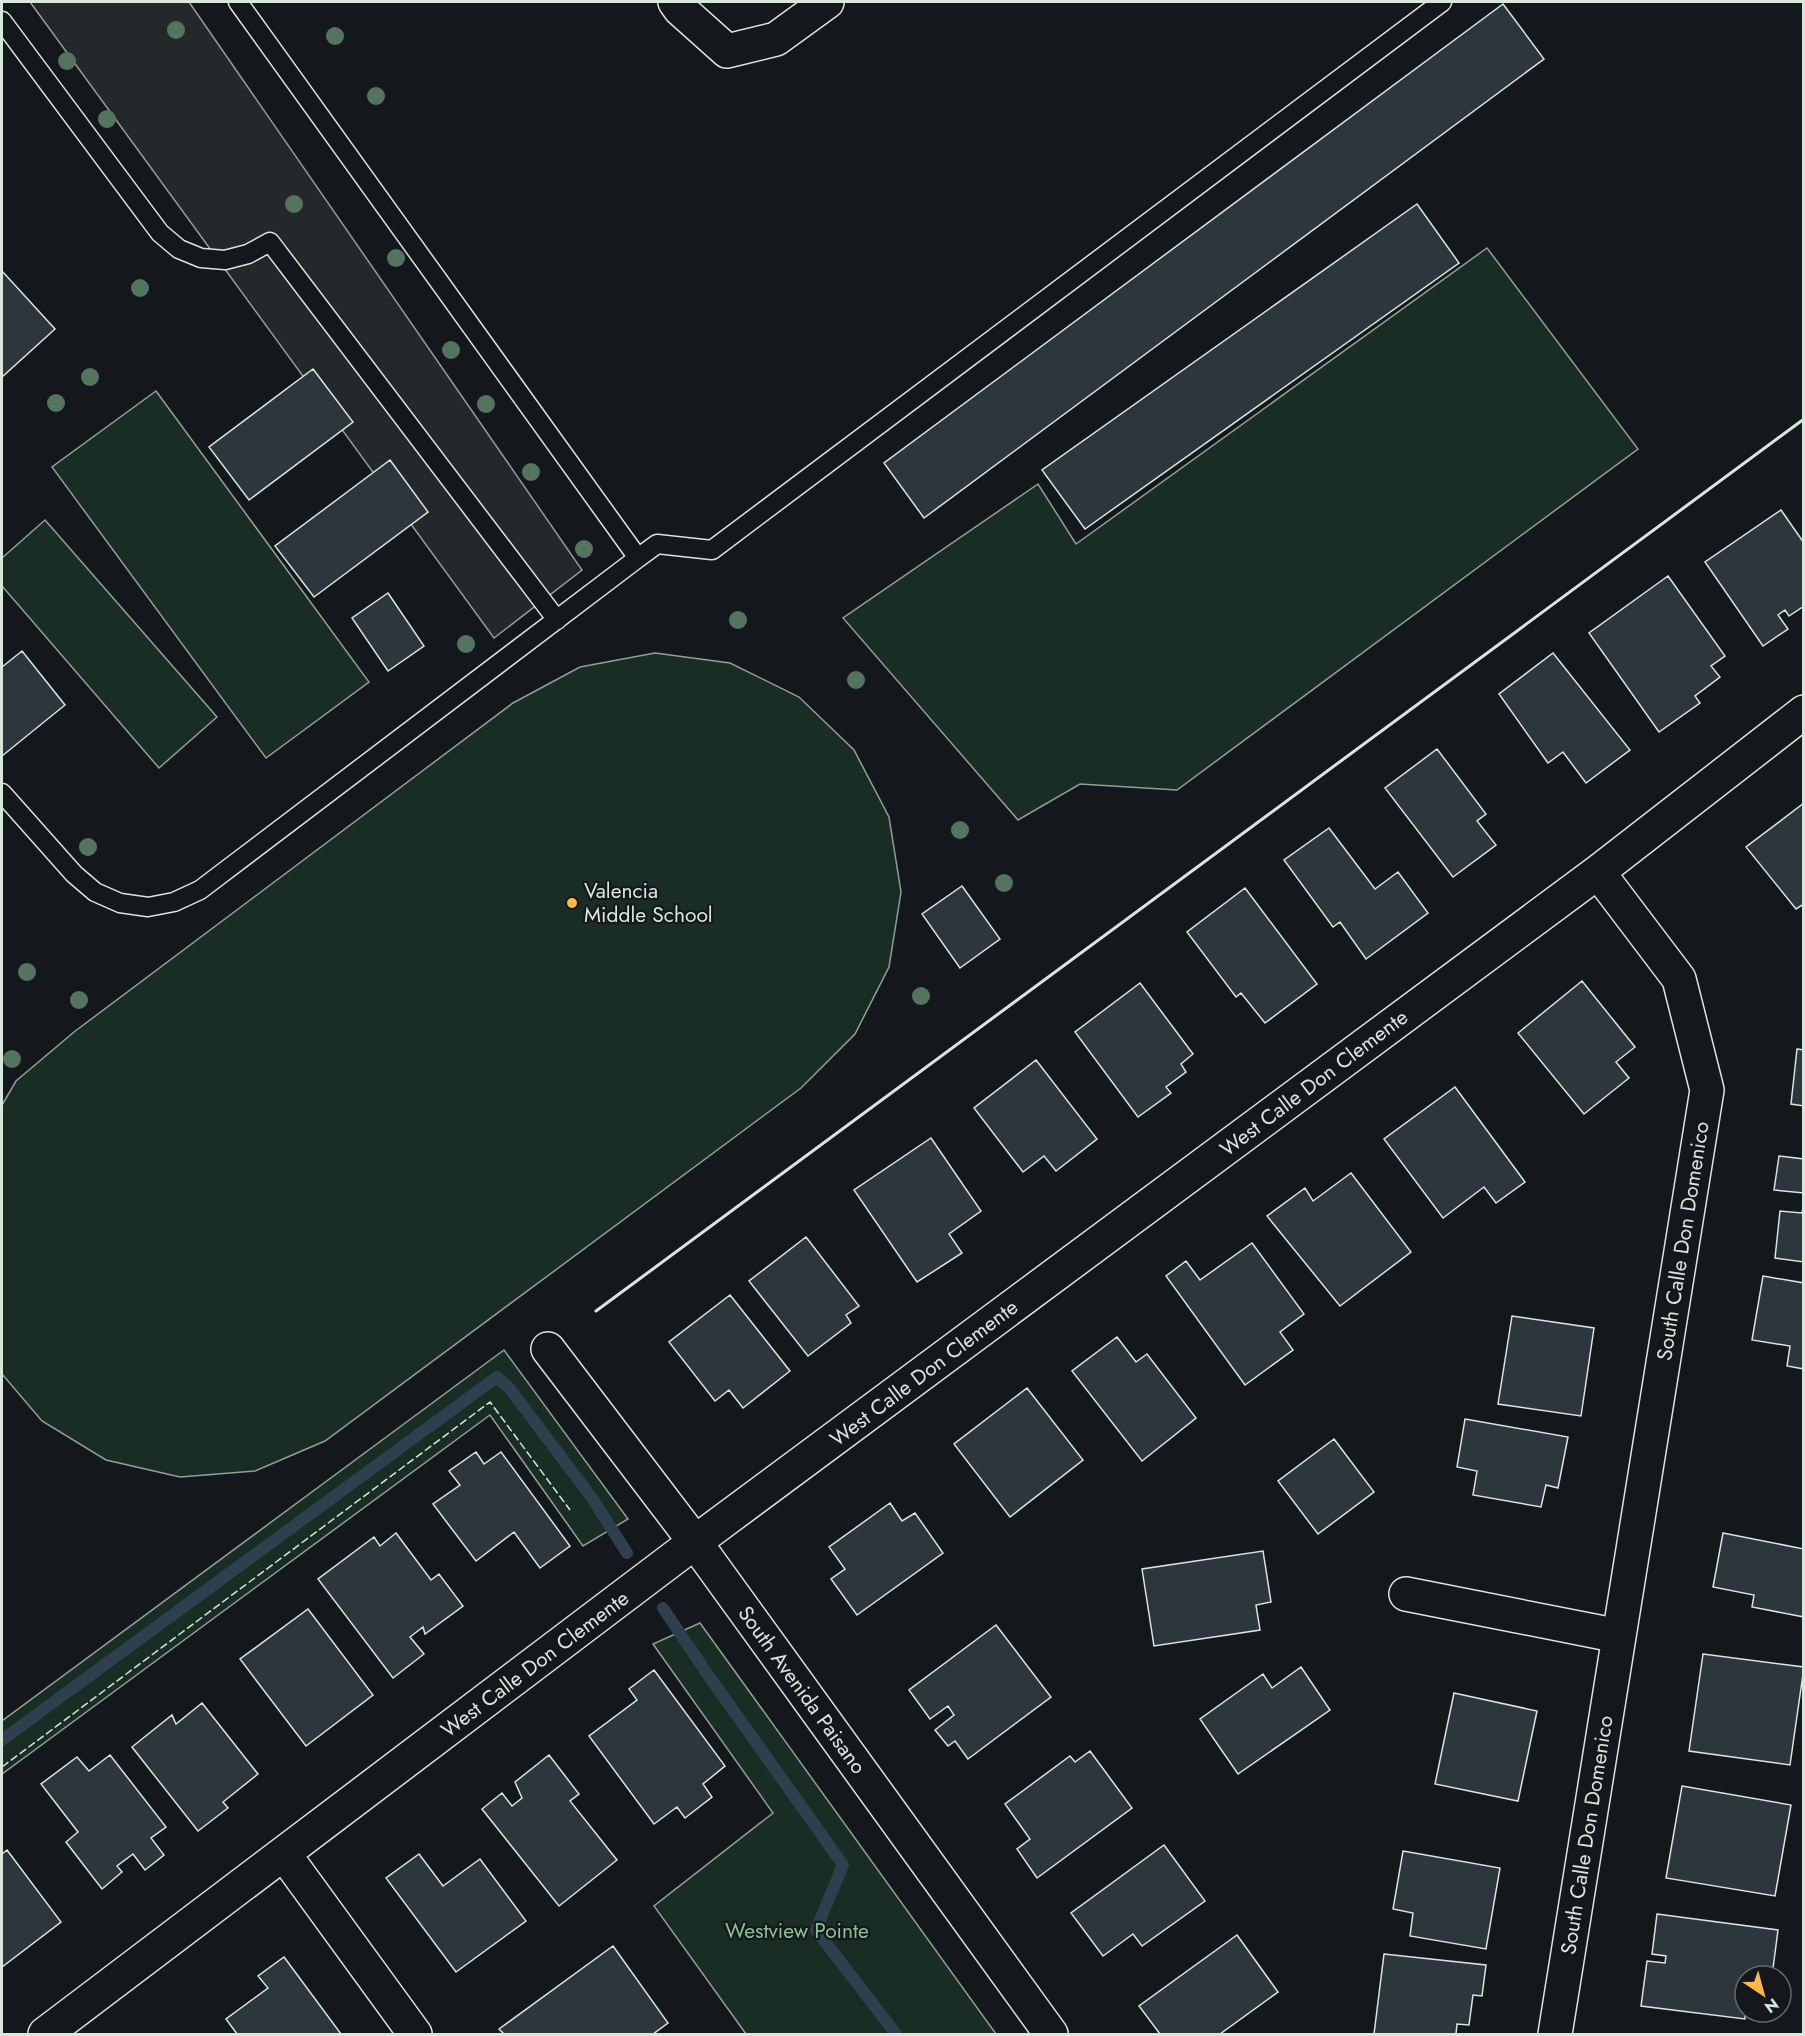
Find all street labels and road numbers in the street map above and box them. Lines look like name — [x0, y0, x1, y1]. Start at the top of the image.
street label: West Calle Don Clemente — [1214, 1002, 1414, 1164]
street label: South Calle Don Domenico — [1649, 1119, 1717, 1363]
street label: West Calle Don Clemente — [824, 1292, 1024, 1454]
street label: West Calle Don Clemente — [435, 1583, 635, 1745]
street label: South Avenida Paisano — [731, 1600, 873, 1780]
street label: South Calle Don Domenico — [1553, 1713, 1621, 1957]

